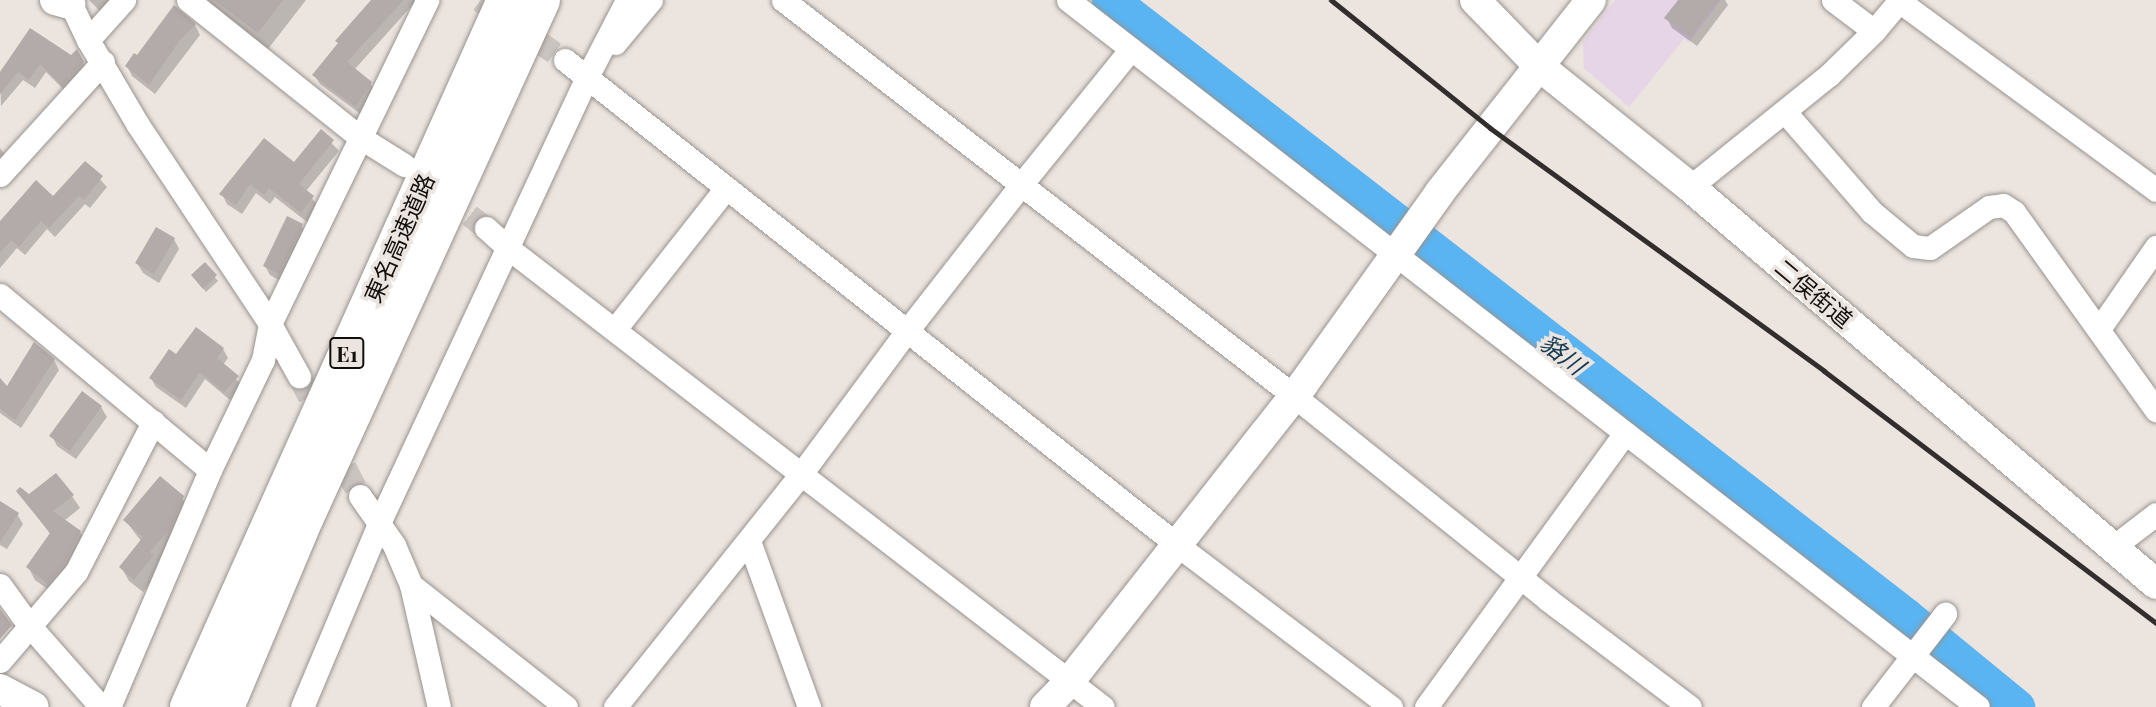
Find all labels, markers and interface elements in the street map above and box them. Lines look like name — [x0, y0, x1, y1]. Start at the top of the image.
street label: 東名高速道路 — [358, 169, 440, 307]
street label: 二俣街道 — [1770, 253, 1858, 333]
water label: 貉川 — [1535, 328, 1591, 380]
road number: E1 — [328, 336, 366, 370]

